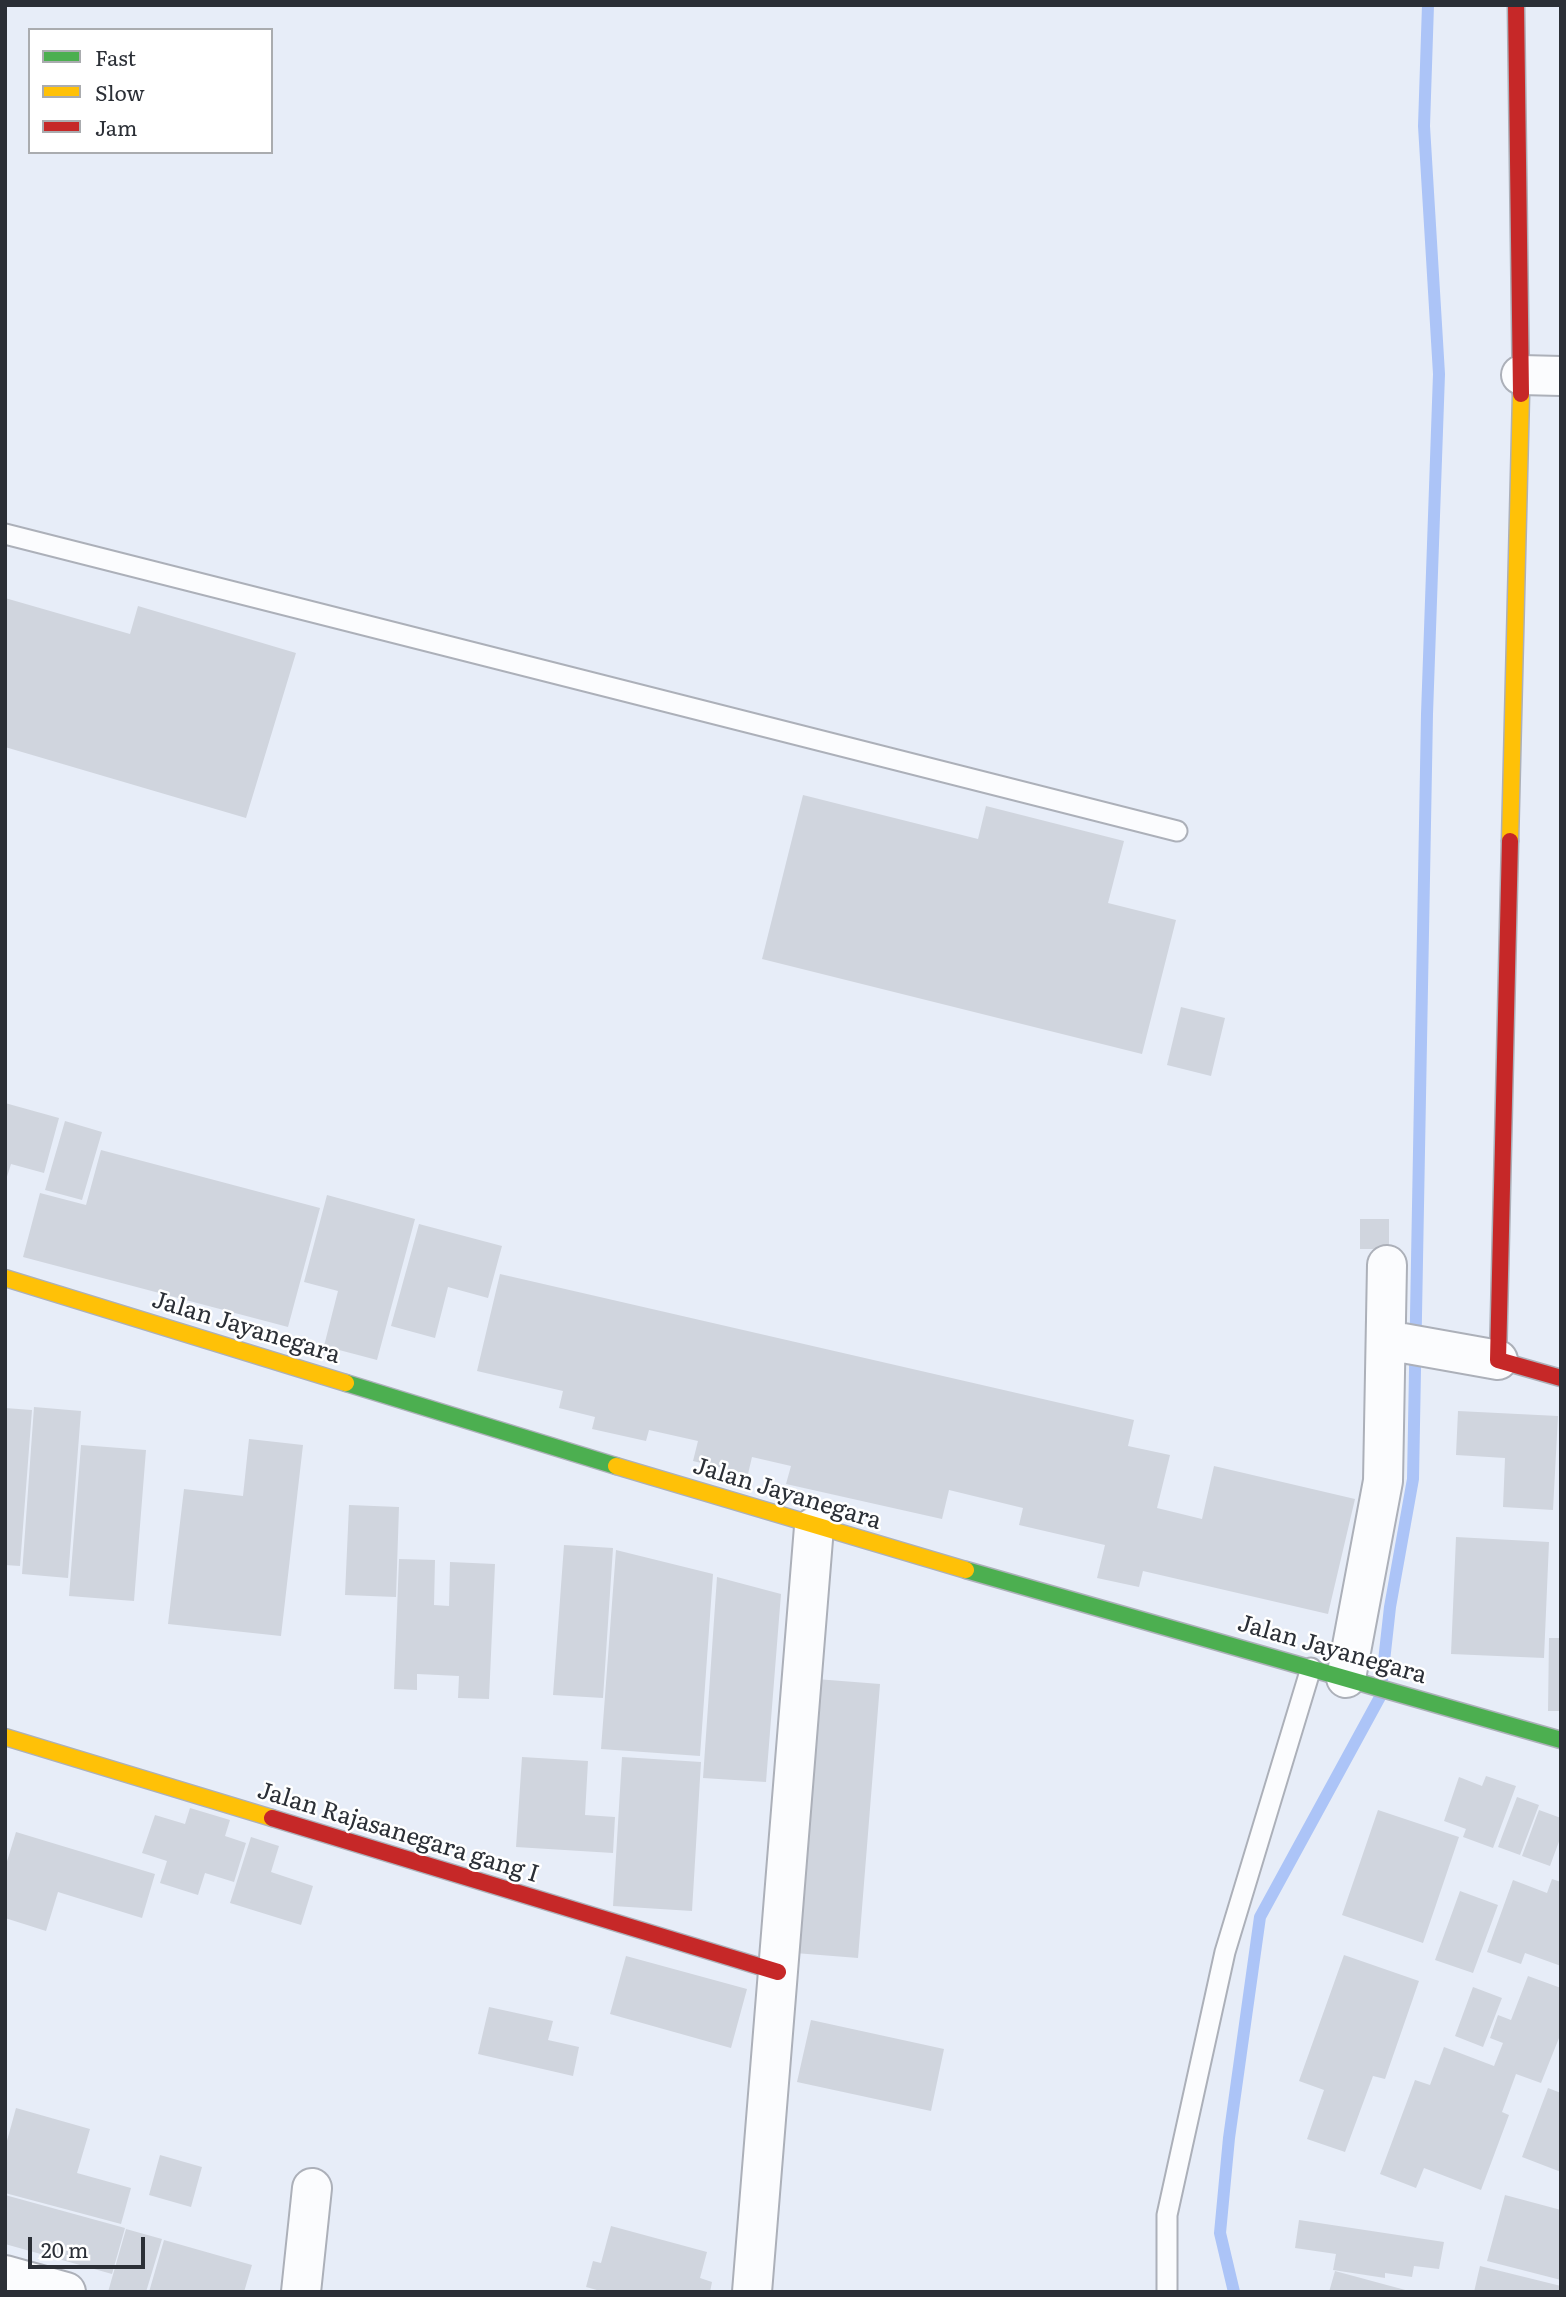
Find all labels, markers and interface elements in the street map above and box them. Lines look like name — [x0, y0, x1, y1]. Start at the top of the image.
legend — [28, 28, 273, 154]
text: Fast — [95, 41, 136, 72]
text: Slow — [95, 76, 145, 107]
text: Jam — [95, 111, 137, 142]
street label: Jalan Jayanegara — [148, 1286, 344, 1370]
street label: Jalan Jayanegara — [689, 1452, 885, 1536]
street label: Jalan Jayanegara — [1234, 1609, 1430, 1691]
street label: Jalan Rajasanegara gang I — [254, 1776, 542, 1890]
scale bar — [32, 2224, 149, 2268]
text: 20 m — [41, 2233, 88, 2264]

